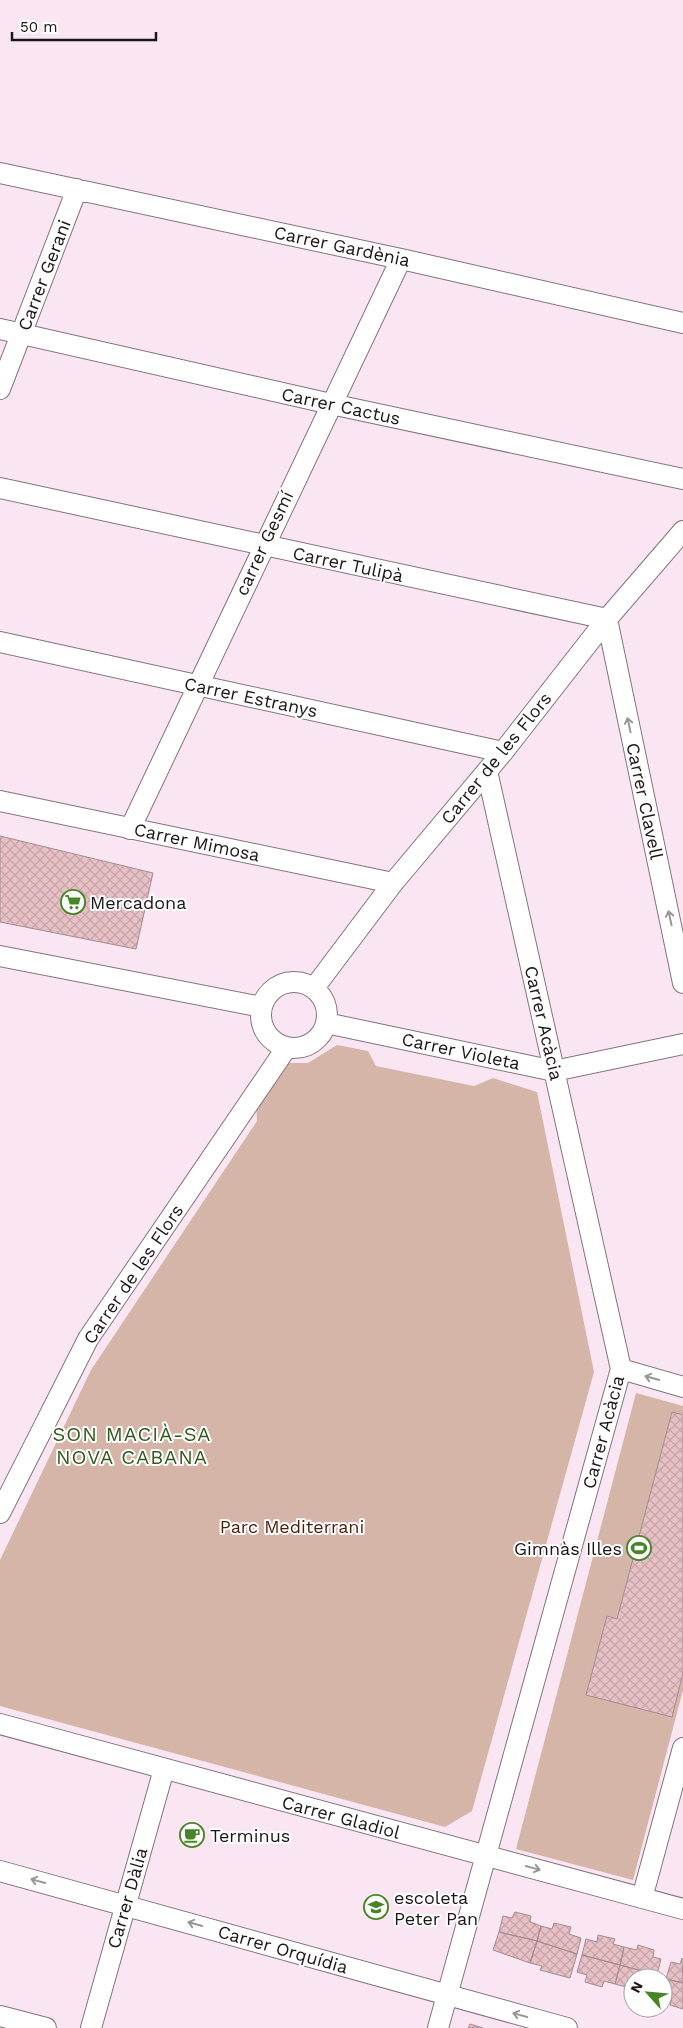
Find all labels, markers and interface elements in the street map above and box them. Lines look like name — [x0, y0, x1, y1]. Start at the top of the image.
scale bar — [12, 10, 156, 42]
text: 50 m — [20, 18, 57, 36]
street label: Carrer Gerani — [13, 217, 75, 333]
street label: Carrer Gardènia — [272, 221, 412, 271]
street label: Carrer Cactus — [280, 383, 402, 429]
street label: carrer Gesmí — [231, 487, 297, 599]
street label: Carrer Tulipà — [291, 542, 405, 586]
street label: Carrer Estranys — [182, 673, 320, 721]
street label: Carrer de les Flors — [436, 688, 556, 828]
one-way arrow — [624, 717, 634, 733]
street label: Carrer Clavell — [622, 741, 668, 862]
street label: Carrer Mimosa — [132, 818, 262, 866]
supermarket icon: Mercadona — [60, 889, 86, 915]
place label: Mercadona — [90, 892, 186, 913]
one-way arrow — [664, 911, 674, 927]
street label: Carrer Acàcia — [521, 964, 567, 1082]
street label: Carrer Violeta — [400, 1028, 522, 1074]
street label: Carrer de les Flors — [79, 1200, 187, 1348]
street label: Carrer Acàcia — [578, 1373, 628, 1491]
one-way arrow — [644, 1373, 660, 1383]
district label: SON MACIÀ-SA NOVA CABANA — [52, 1422, 212, 1469]
park label: Parc Mediterrani — [220, 1516, 364, 1537]
sports icon: Gimnàs Illes — [626, 1535, 652, 1561]
place label: Gimnàs Illes — [514, 1538, 622, 1559]
street label: Carrer Gladiol — [280, 1791, 403, 1843]
cafe icon: Terminus — [179, 1822, 205, 1848]
place label: Terminus — [210, 1825, 290, 1846]
street label: Carrer Dàlia — [103, 1845, 151, 1951]
one-way arrow — [525, 1864, 541, 1874]
one-way arrow — [31, 1876, 47, 1885]
place label: escoleta Peter Pan — [394, 1887, 478, 1929]
school or university icon: escoleta Peter Pan — [363, 1894, 389, 1920]
one-way arrow — [187, 1919, 203, 1929]
street label: Carrer Orquídia — [216, 1920, 350, 1978]
north arrow — [623, 1968, 673, 2018]
text: N — [627, 1979, 646, 1995]
one-way arrow — [512, 2010, 528, 2020]

